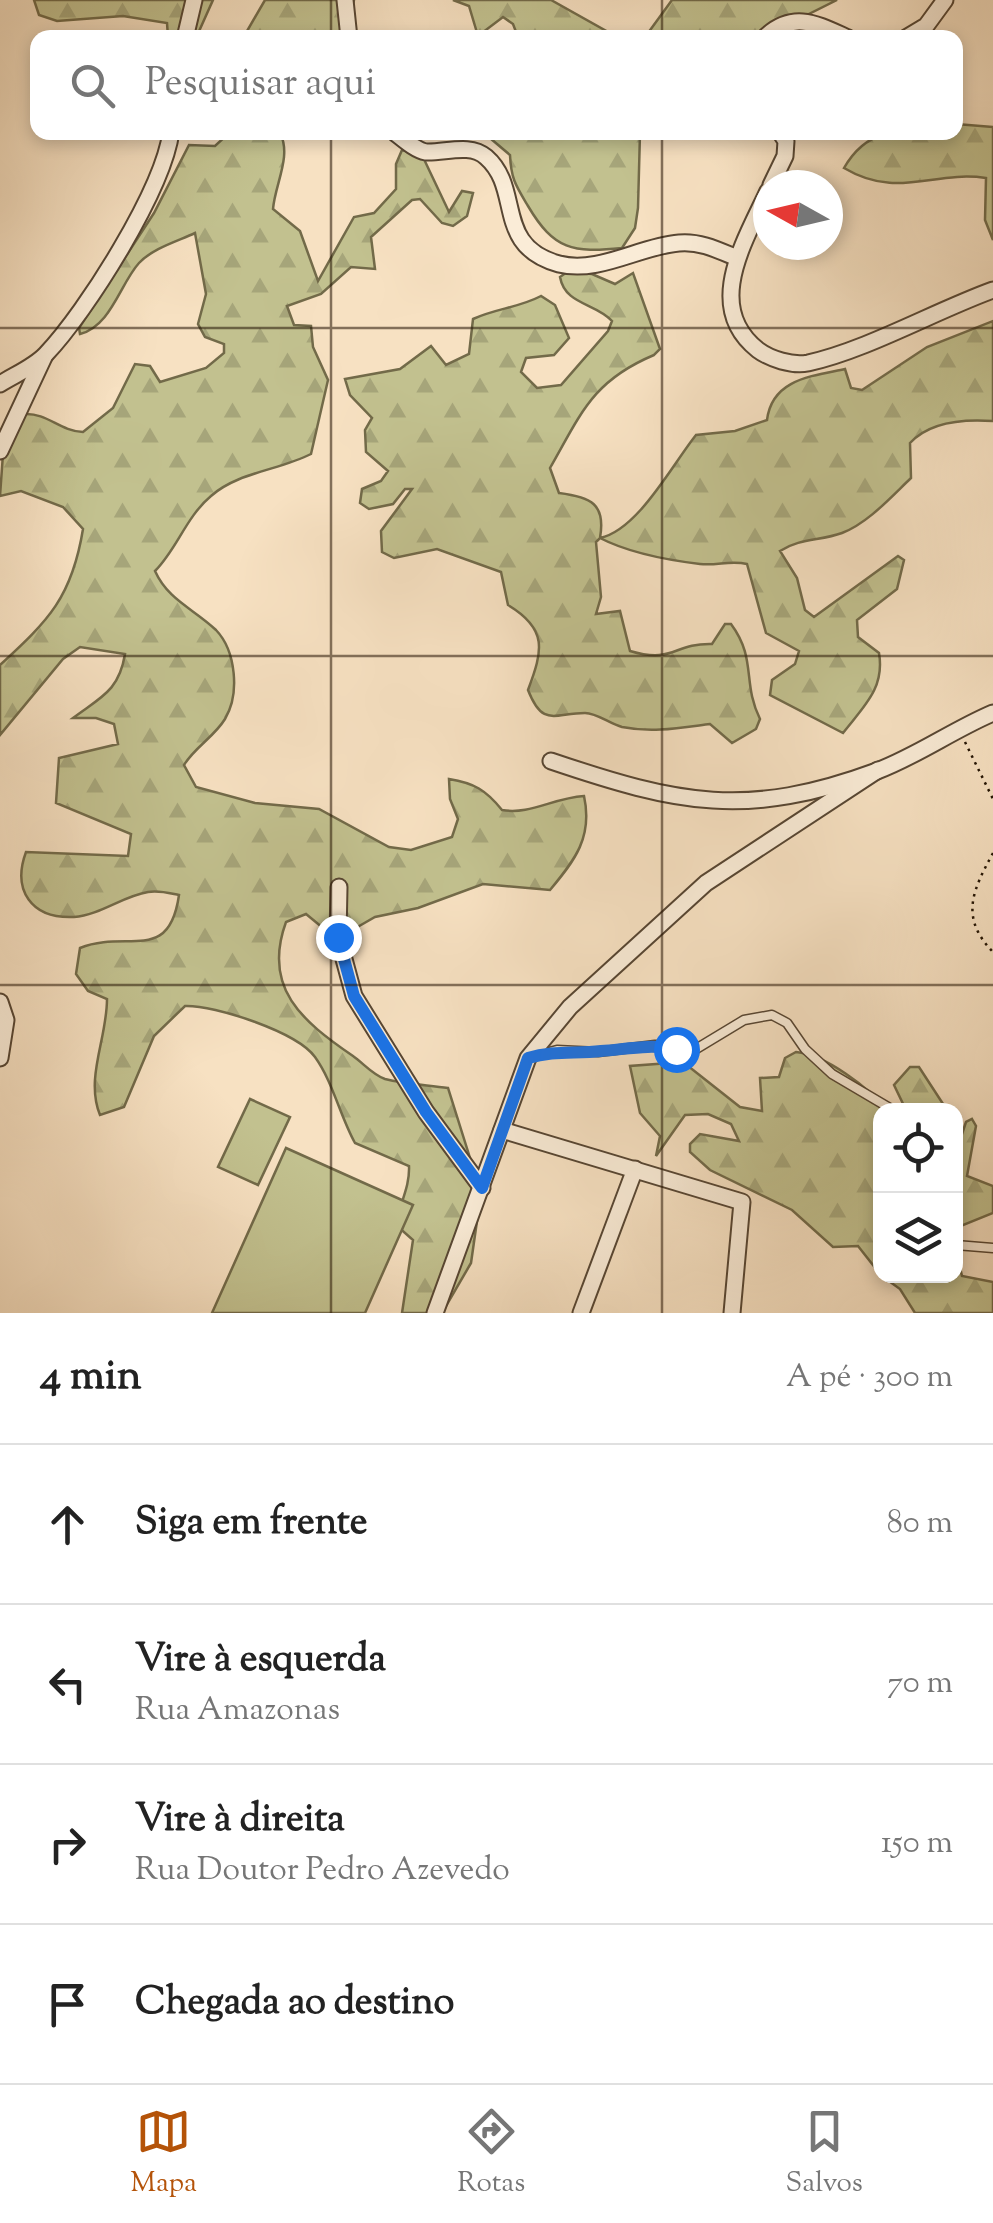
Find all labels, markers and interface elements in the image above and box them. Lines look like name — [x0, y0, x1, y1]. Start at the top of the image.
search box — [30, 30, 963, 140]
icon: search — [65, 58, 120, 113]
text: Pesquisar aqui — [145, 58, 376, 112]
north arrow — [753, 170, 843, 260]
route end — [316, 915, 362, 961]
route start — [654, 1027, 700, 1073]
map controls — [873, 1103, 963, 1283]
button: locate — [873, 1103, 963, 1193]
button: layers — [873, 1193, 963, 1283]
text: 4 min — [40, 1348, 142, 1408]
text: A pé · 300 m — [786, 1355, 953, 1401]
icon: ahead — [40, 1497, 95, 1552]
text: Siga em frente — [135, 1497, 368, 1551]
text: 80 m — [887, 1501, 953, 1547]
text: Vire à esquerda — [135, 1634, 386, 1688]
icon: left — [40, 1657, 95, 1712]
text: 70 m — [887, 1661, 953, 1707]
text: Rua Amazonas — [135, 1688, 340, 1734]
text: Vire à direita — [135, 1794, 345, 1848]
icon: right — [40, 1817, 95, 1872]
text: 150 m — [881, 1821, 953, 1867]
text: Rua Doutor Pedro Azevedo — [135, 1848, 510, 1894]
icon: arrive — [40, 1977, 95, 2032]
text: Chegada ao destino — [135, 1977, 454, 2031]
tab: Mapa — [130, 2104, 197, 2204]
tab: Rotas — [457, 2104, 525, 2204]
tab: Salvos — [786, 2104, 863, 2204]

